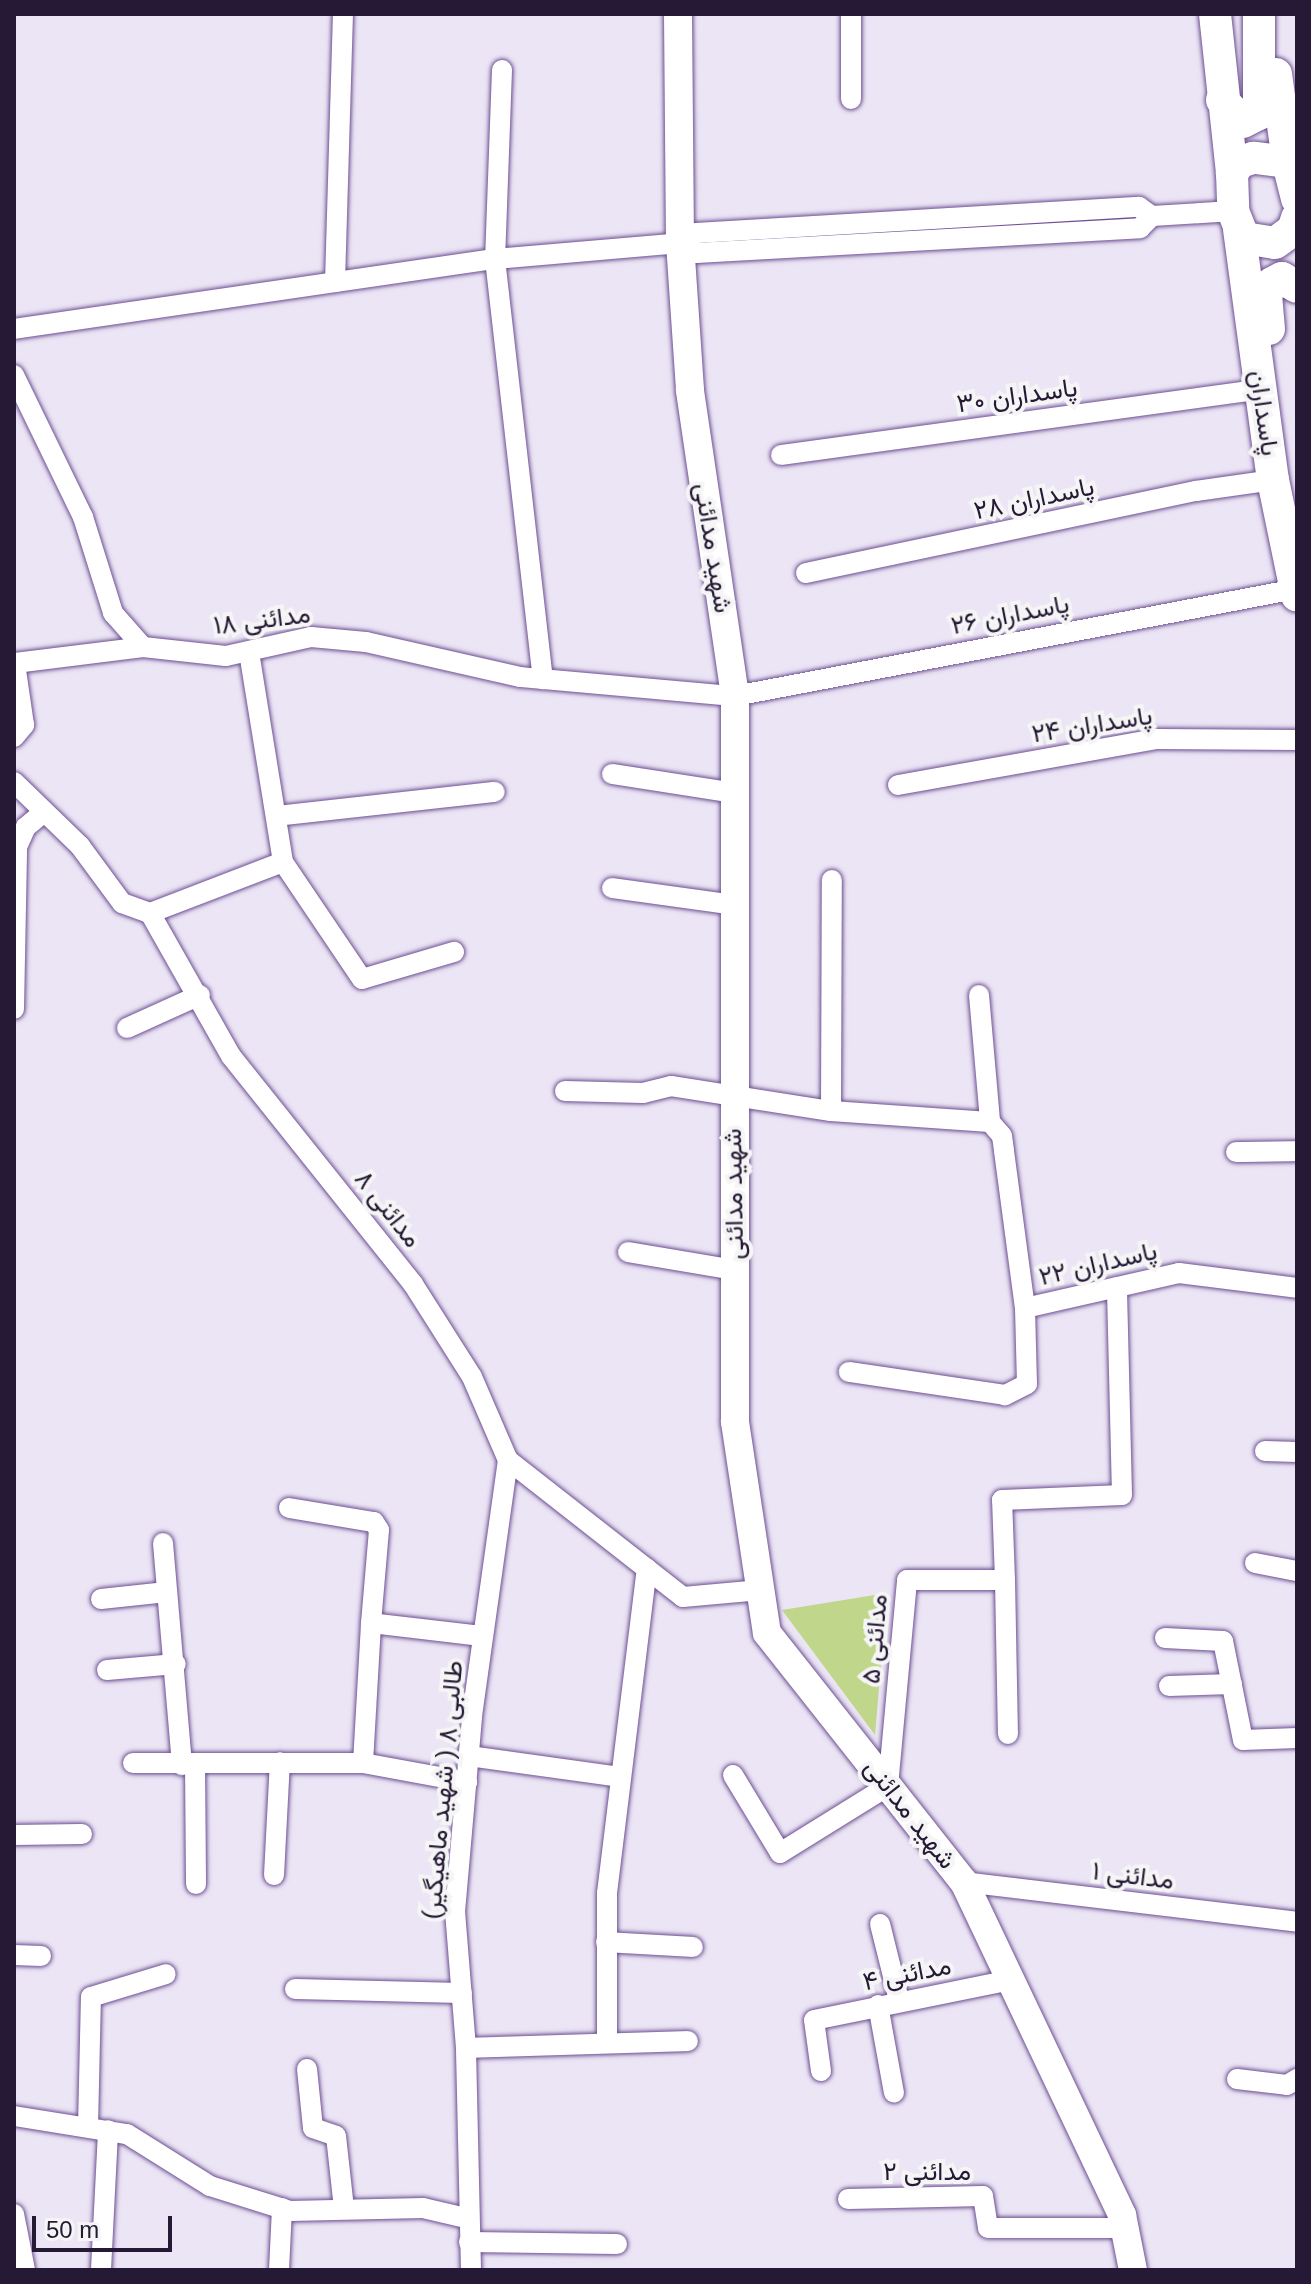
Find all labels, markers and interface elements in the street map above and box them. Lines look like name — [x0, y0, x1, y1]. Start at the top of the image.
street label: پاسداران — [1243, 368, 1285, 458]
street label: پاسداران ۳۰ — [955, 372, 1079, 420]
street label: پاسداران ۲۸ — [971, 471, 1097, 527]
street label: شهید مدائنی — [687, 481, 739, 615]
street label: پاسداران ۲۶ — [948, 588, 1072, 642]
street label: مدائنی ۱۸ — [212, 599, 312, 641]
street label: پاسداران ۲۴ — [1029, 700, 1155, 750]
street label: شهید مدائنی — [717, 1128, 751, 1260]
street label: مدائنی ۸ — [348, 1164, 428, 1254]
street label: پاسداران ۲۲ — [1036, 1235, 1160, 1293]
street label: مدائنی ۵ — [856, 1593, 894, 1685]
street label: طالبی ۸ ( شهید ماهیگیر) — [416, 1659, 470, 1921]
street label: شهید مدائنی — [857, 1753, 963, 1875]
street label: مدائنی ۱ — [1090, 1856, 1176, 1896]
street label: مدائنی ۴ — [860, 1950, 954, 1998]
street label: مدائنی ۲ — [883, 2156, 971, 2188]
scale bar — [36, 2200, 176, 2250]
text: 50 m — [46, 2216, 99, 2243]

